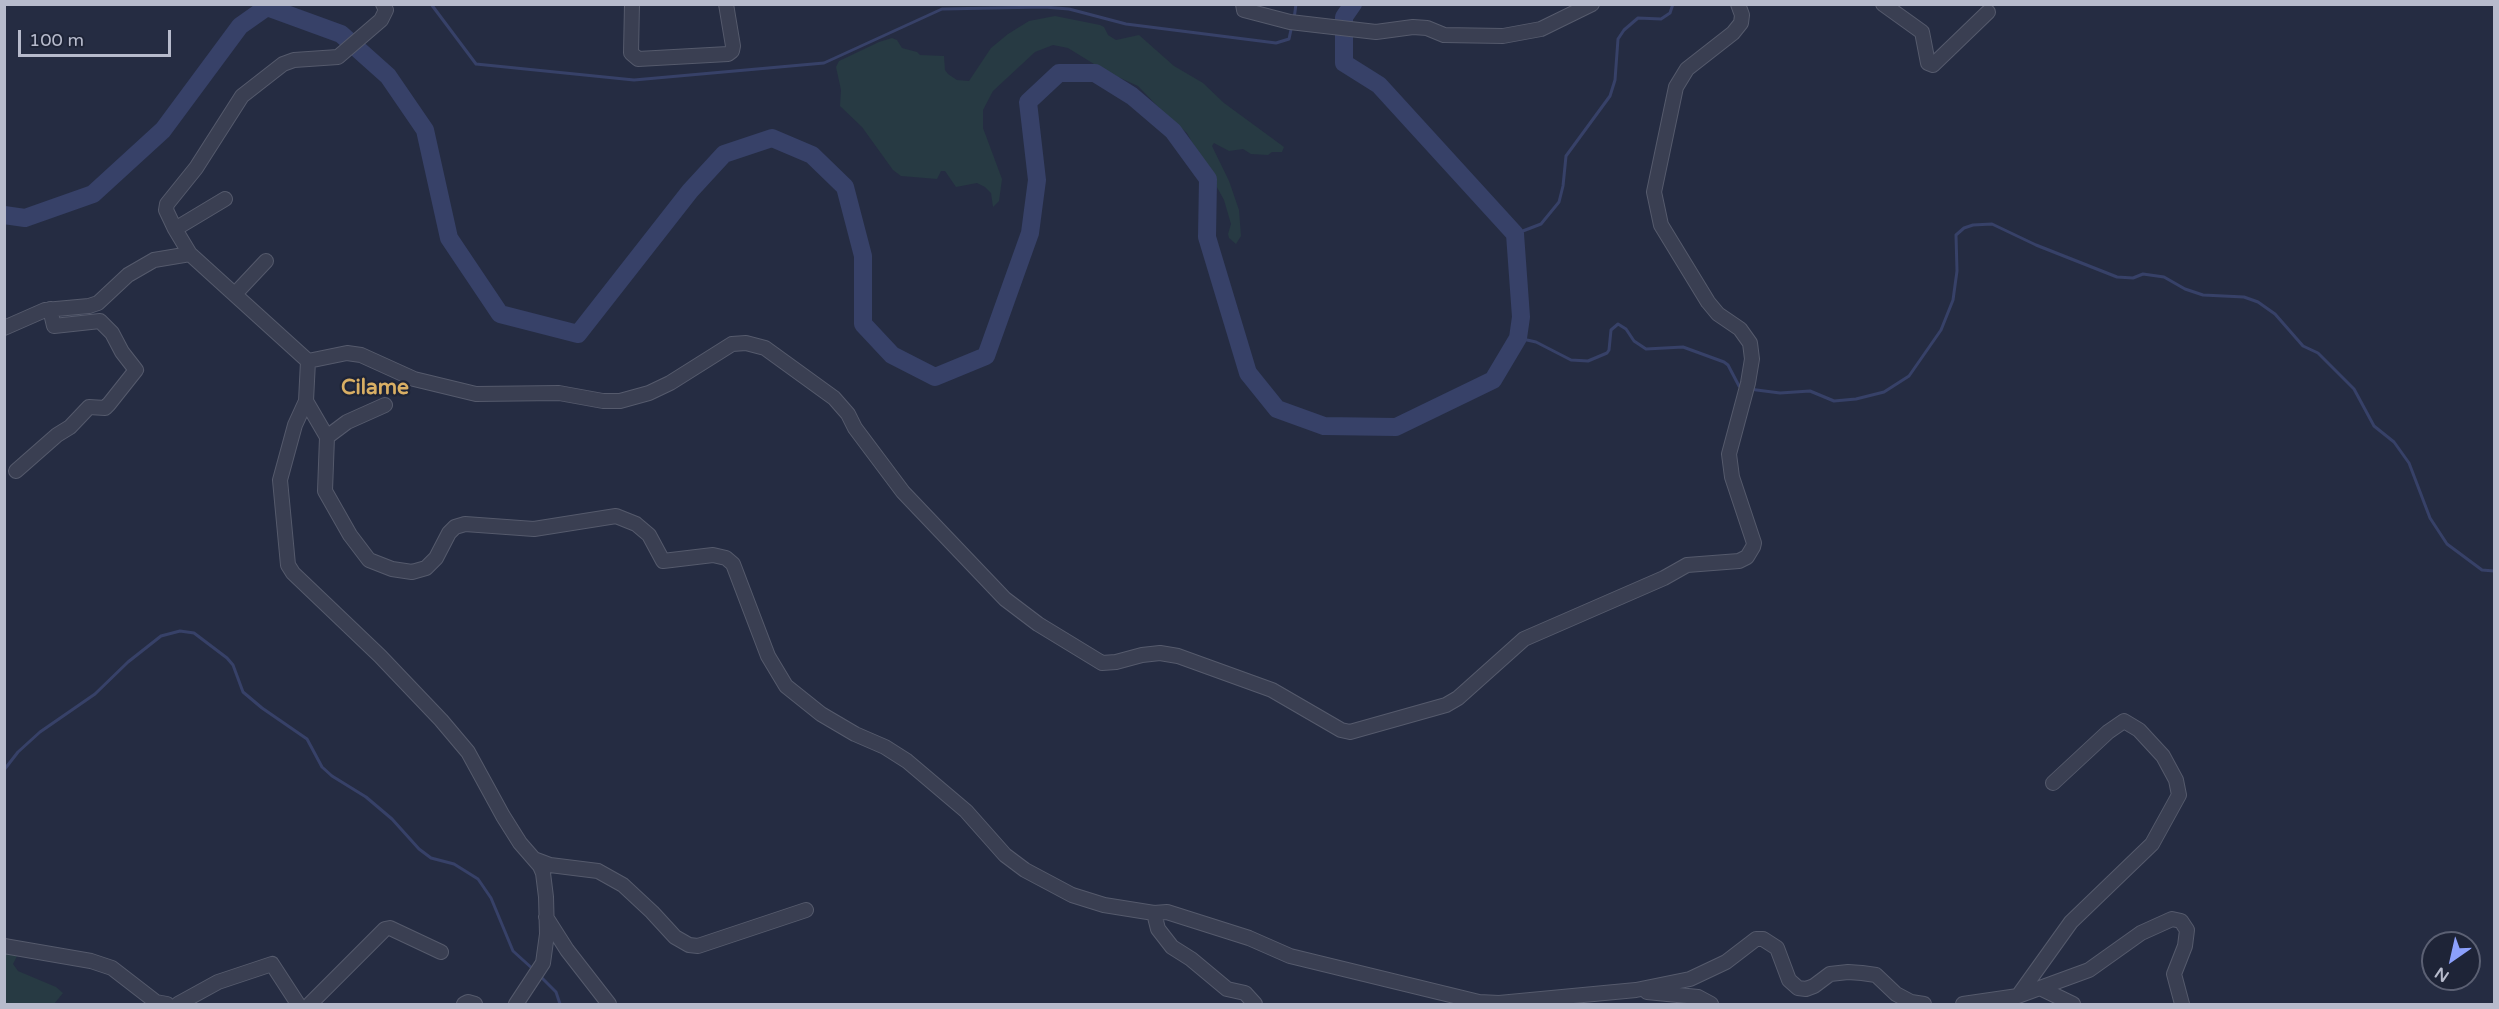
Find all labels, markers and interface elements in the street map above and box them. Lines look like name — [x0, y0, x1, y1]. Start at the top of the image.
scale bar — [21, 18, 174, 56]
text: 100 m — [29, 29, 84, 51]
district label: Cilame — [341, 375, 409, 401]
north arrow — [2421, 931, 2481, 991]
text: N — [2431, 962, 2453, 986]

